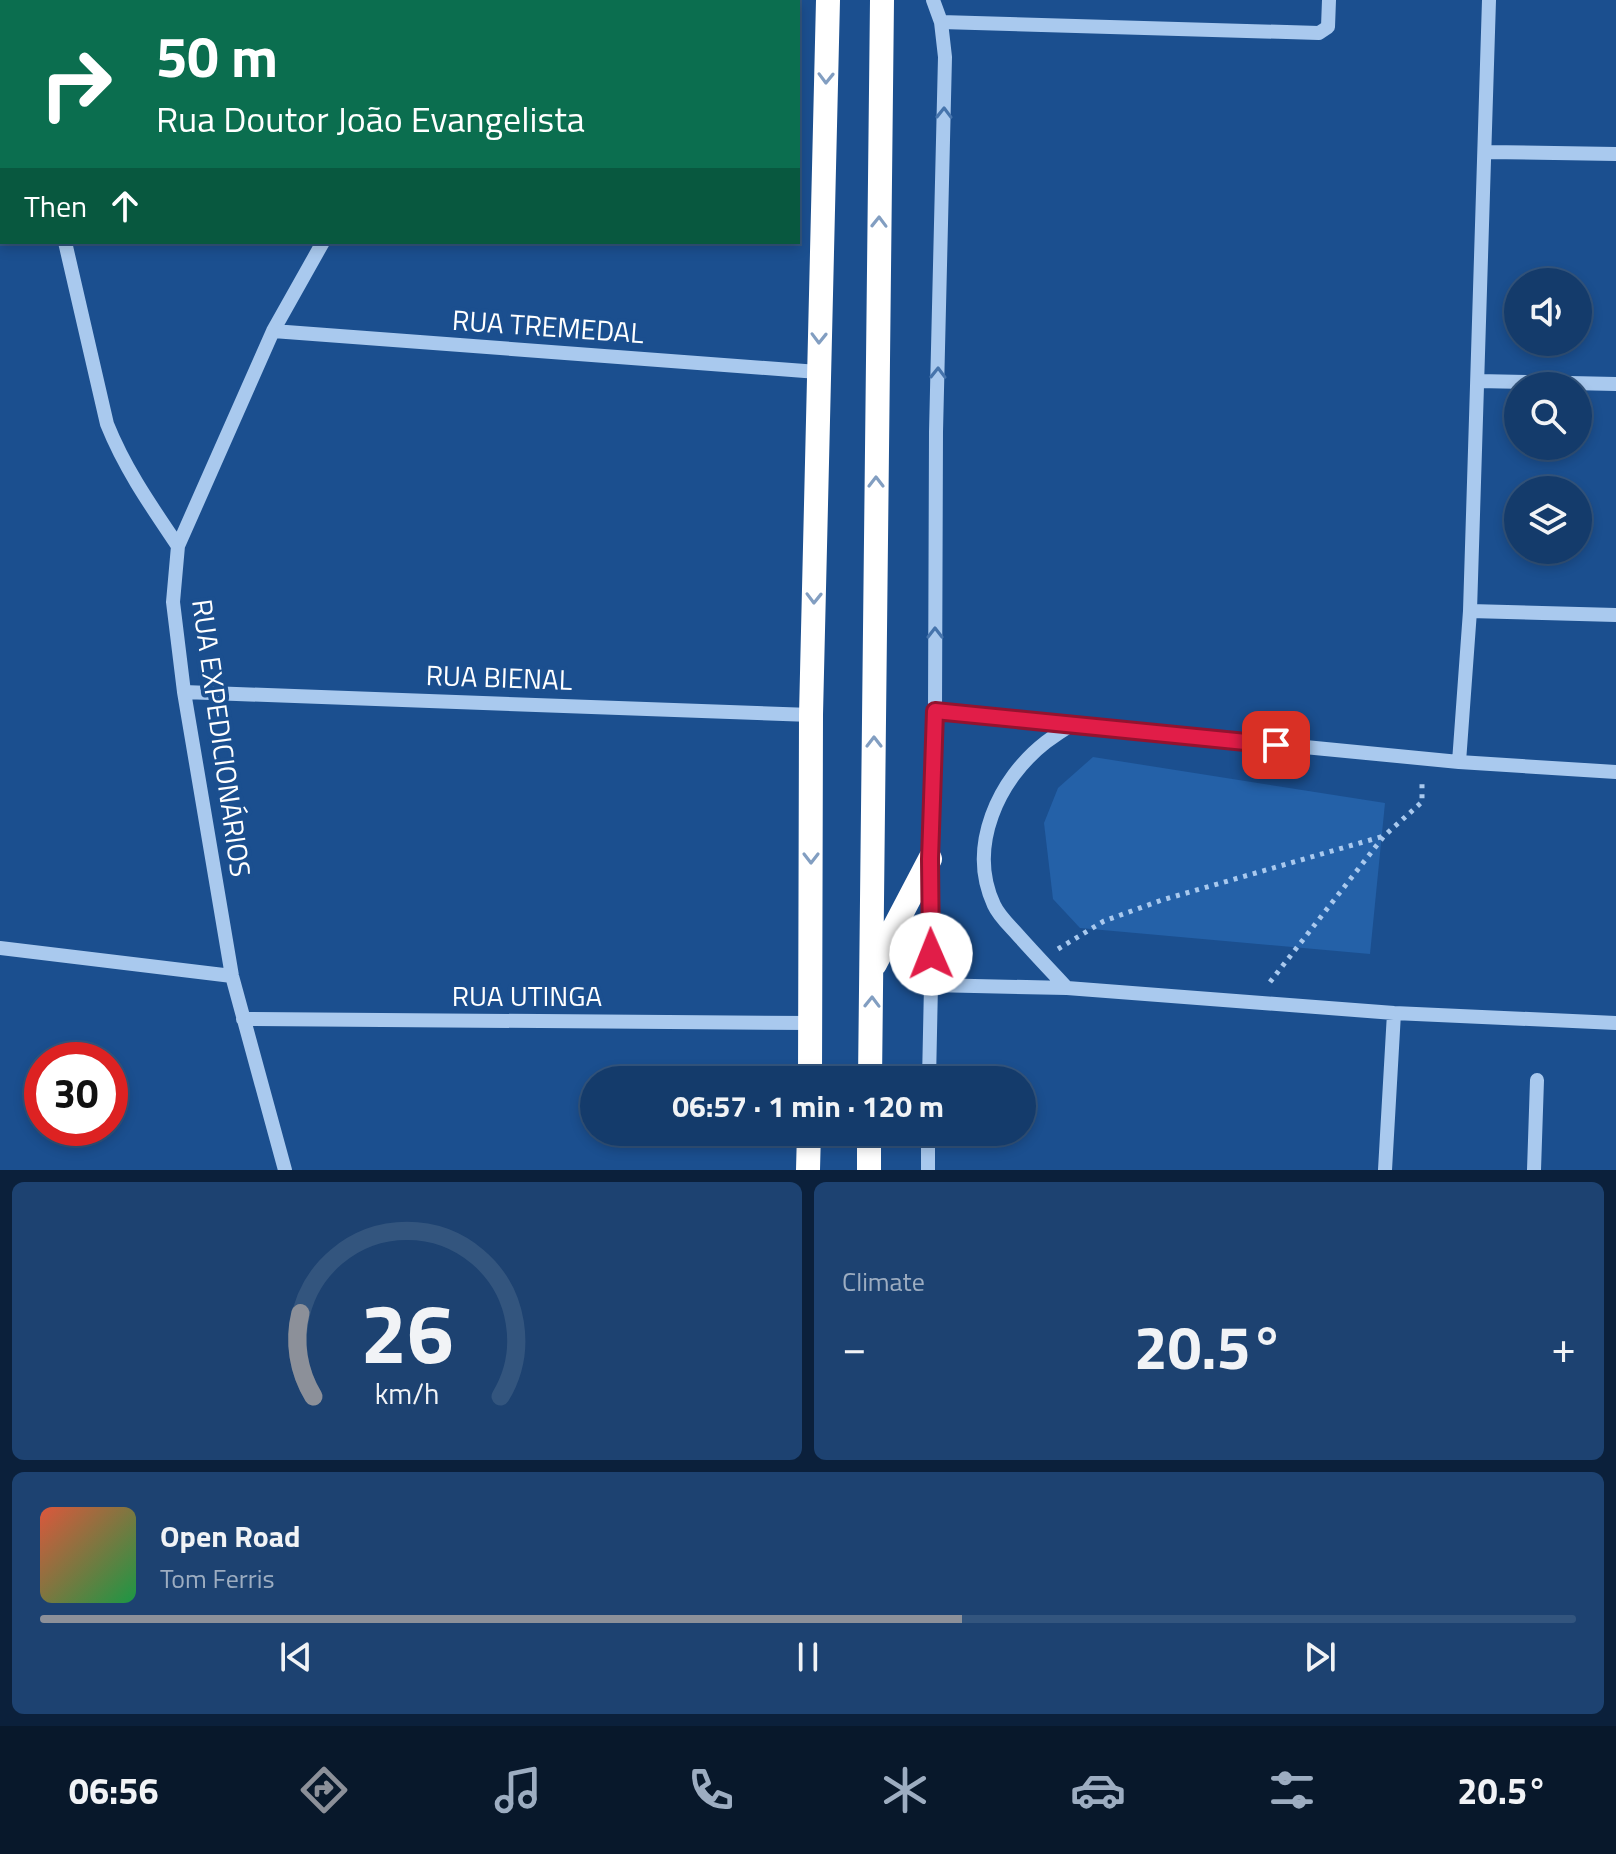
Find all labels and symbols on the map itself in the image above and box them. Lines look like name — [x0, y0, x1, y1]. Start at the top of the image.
one-way arrow — [817, 72, 834, 85]
one-way arrow — [935, 106, 952, 119]
one-way arrow — [870, 215, 888, 228]
street label: RUA TREMEDAL — [451, 298, 646, 354]
one-way arrow — [810, 332, 828, 345]
one-way arrow — [929, 366, 946, 379]
one-way arrow — [867, 475, 885, 488]
one-way arrow — [805, 592, 822, 605]
street label: RUA EXPEDICIONÁRIOS — [181, 596, 263, 880]
one-way arrow — [926, 626, 944, 639]
street label: RUA BIENAL — [425, 653, 574, 701]
pin — [1242, 711, 1310, 779]
one-way arrow — [865, 735, 883, 748]
one-way arrow — [802, 852, 820, 865]
position arrow — [889, 912, 973, 996]
street label: RUA UTINGA — [452, 974, 603, 1017]
one-way arrow — [863, 995, 880, 1008]
speed limit sign: 30 — [24, 1042, 128, 1146]

